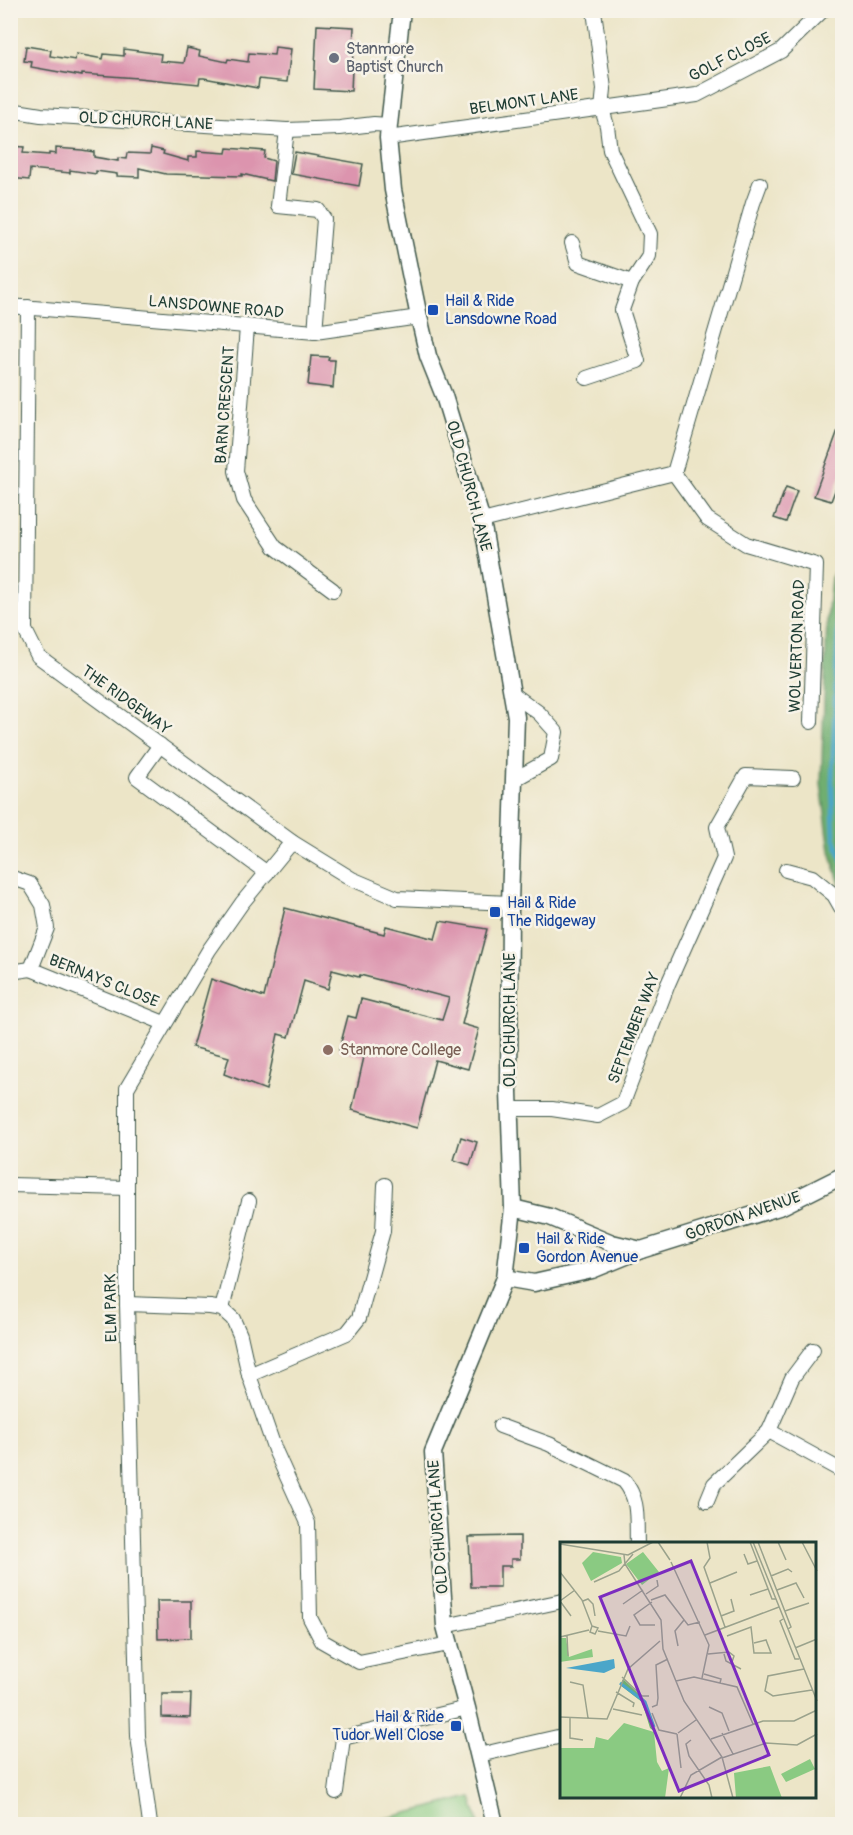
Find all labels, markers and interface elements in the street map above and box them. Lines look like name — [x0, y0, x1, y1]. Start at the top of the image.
street label: GOLF CLOSE — [686, 28, 774, 86]
place label: Stanmore Baptist Church — [346, 39, 443, 77]
marker: Stanmore Baptist Church — [327, 51, 341, 65]
street label: BELMONT LANE — [468, 84, 580, 120]
street label: OLD CHURCH LANE — [78, 107, 214, 135]
street label: LANSDOWNE ROAD — [147, 291, 285, 323]
place label: Hail & Ride Lansdowne Road — [445, 291, 557, 329]
marker: Hail & Ride Lansdowne Road — [426, 303, 440, 317]
street label: BARN CRESCENT — [211, 345, 239, 465]
street label: OLD CHURCH LANE — [442, 418, 496, 554]
street label: WOLVERTON ROAD — [785, 579, 809, 713]
street label: THE RIDGEWAY — [77, 661, 175, 739]
place label: Hail & Ride The Ridgeway — [507, 893, 596, 931]
marker: Hail & Ride The Ridgeway — [488, 905, 502, 919]
street label: BERNAYS CLOSE — [46, 950, 162, 1012]
street label: OLD CHURCH LANE — [500, 953, 520, 1087]
street label: SEPTEMBER WAY — [604, 969, 664, 1087]
place label: Stanmore College — [340, 1040, 461, 1060]
marker: Stanmore College — [321, 1043, 335, 1057]
street label: GORDON AVENUE — [683, 1187, 803, 1245]
place label: Hail & Ride Gordon Avenue — [536, 1229, 638, 1267]
marker: Hail & Ride Gordon Avenue — [517, 1241, 531, 1255]
street label: ELM PARK — [100, 1273, 122, 1343]
street label: OLD CHURCH LANE — [423, 1459, 453, 1595]
inset map — [560, 1542, 817, 1799]
place label: Hail & Ride Tudor Well Close — [332, 1707, 444, 1745]
marker: Hail & Ride Tudor Well Close — [449, 1719, 463, 1733]

